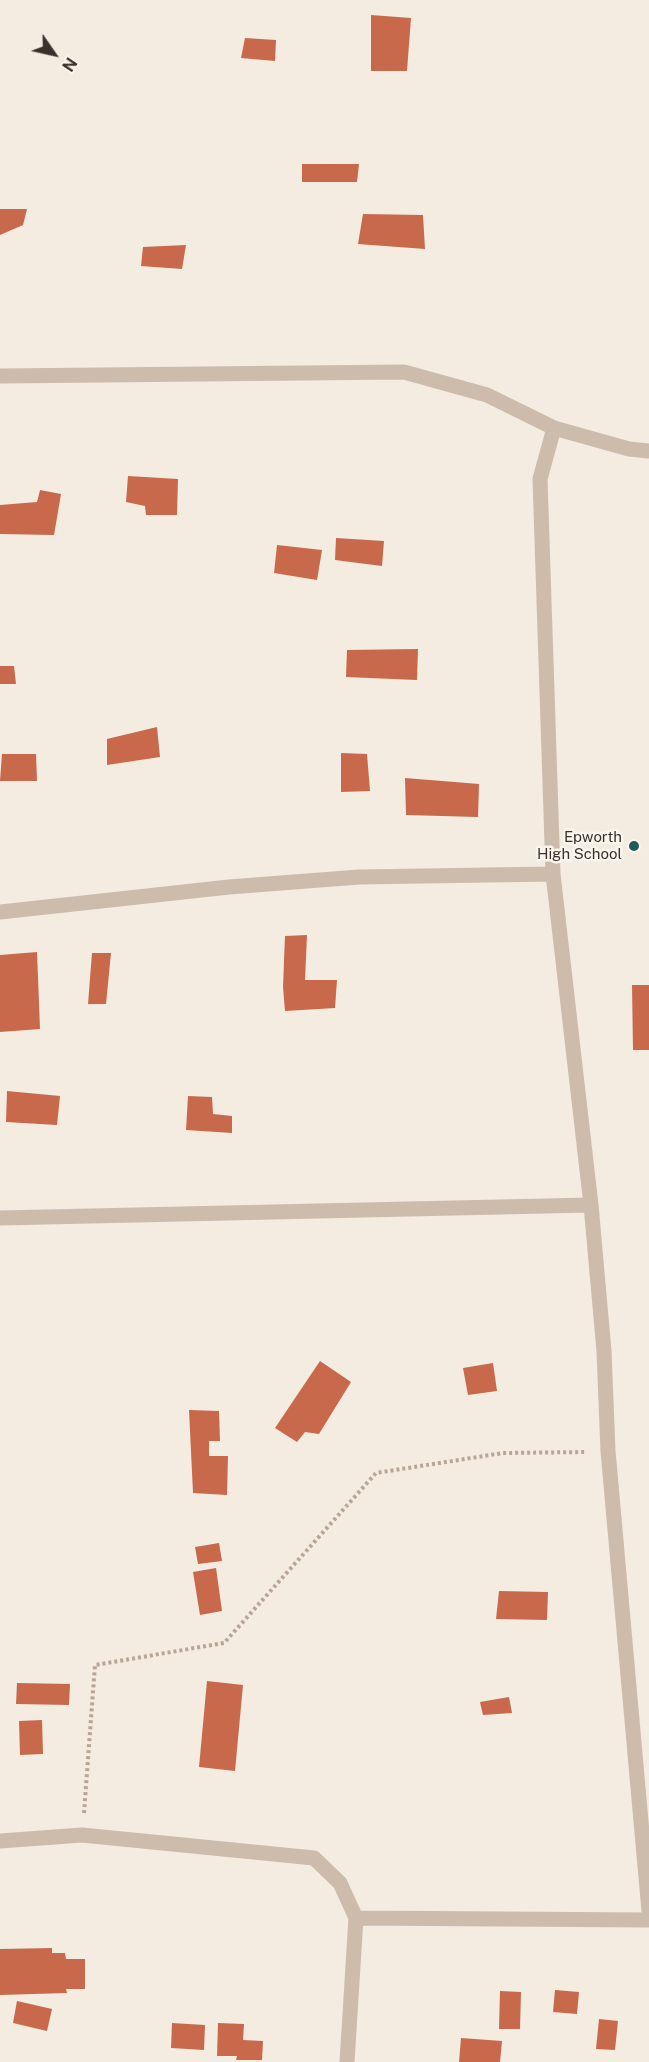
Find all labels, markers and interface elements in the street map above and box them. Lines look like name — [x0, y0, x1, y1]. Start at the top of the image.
north arrow — [24, 24, 84, 84]
text: N — [58, 54, 81, 75]
place label: Epworth High School — [537, 828, 622, 863]
marker: Epworth High School — [627, 839, 641, 853]

